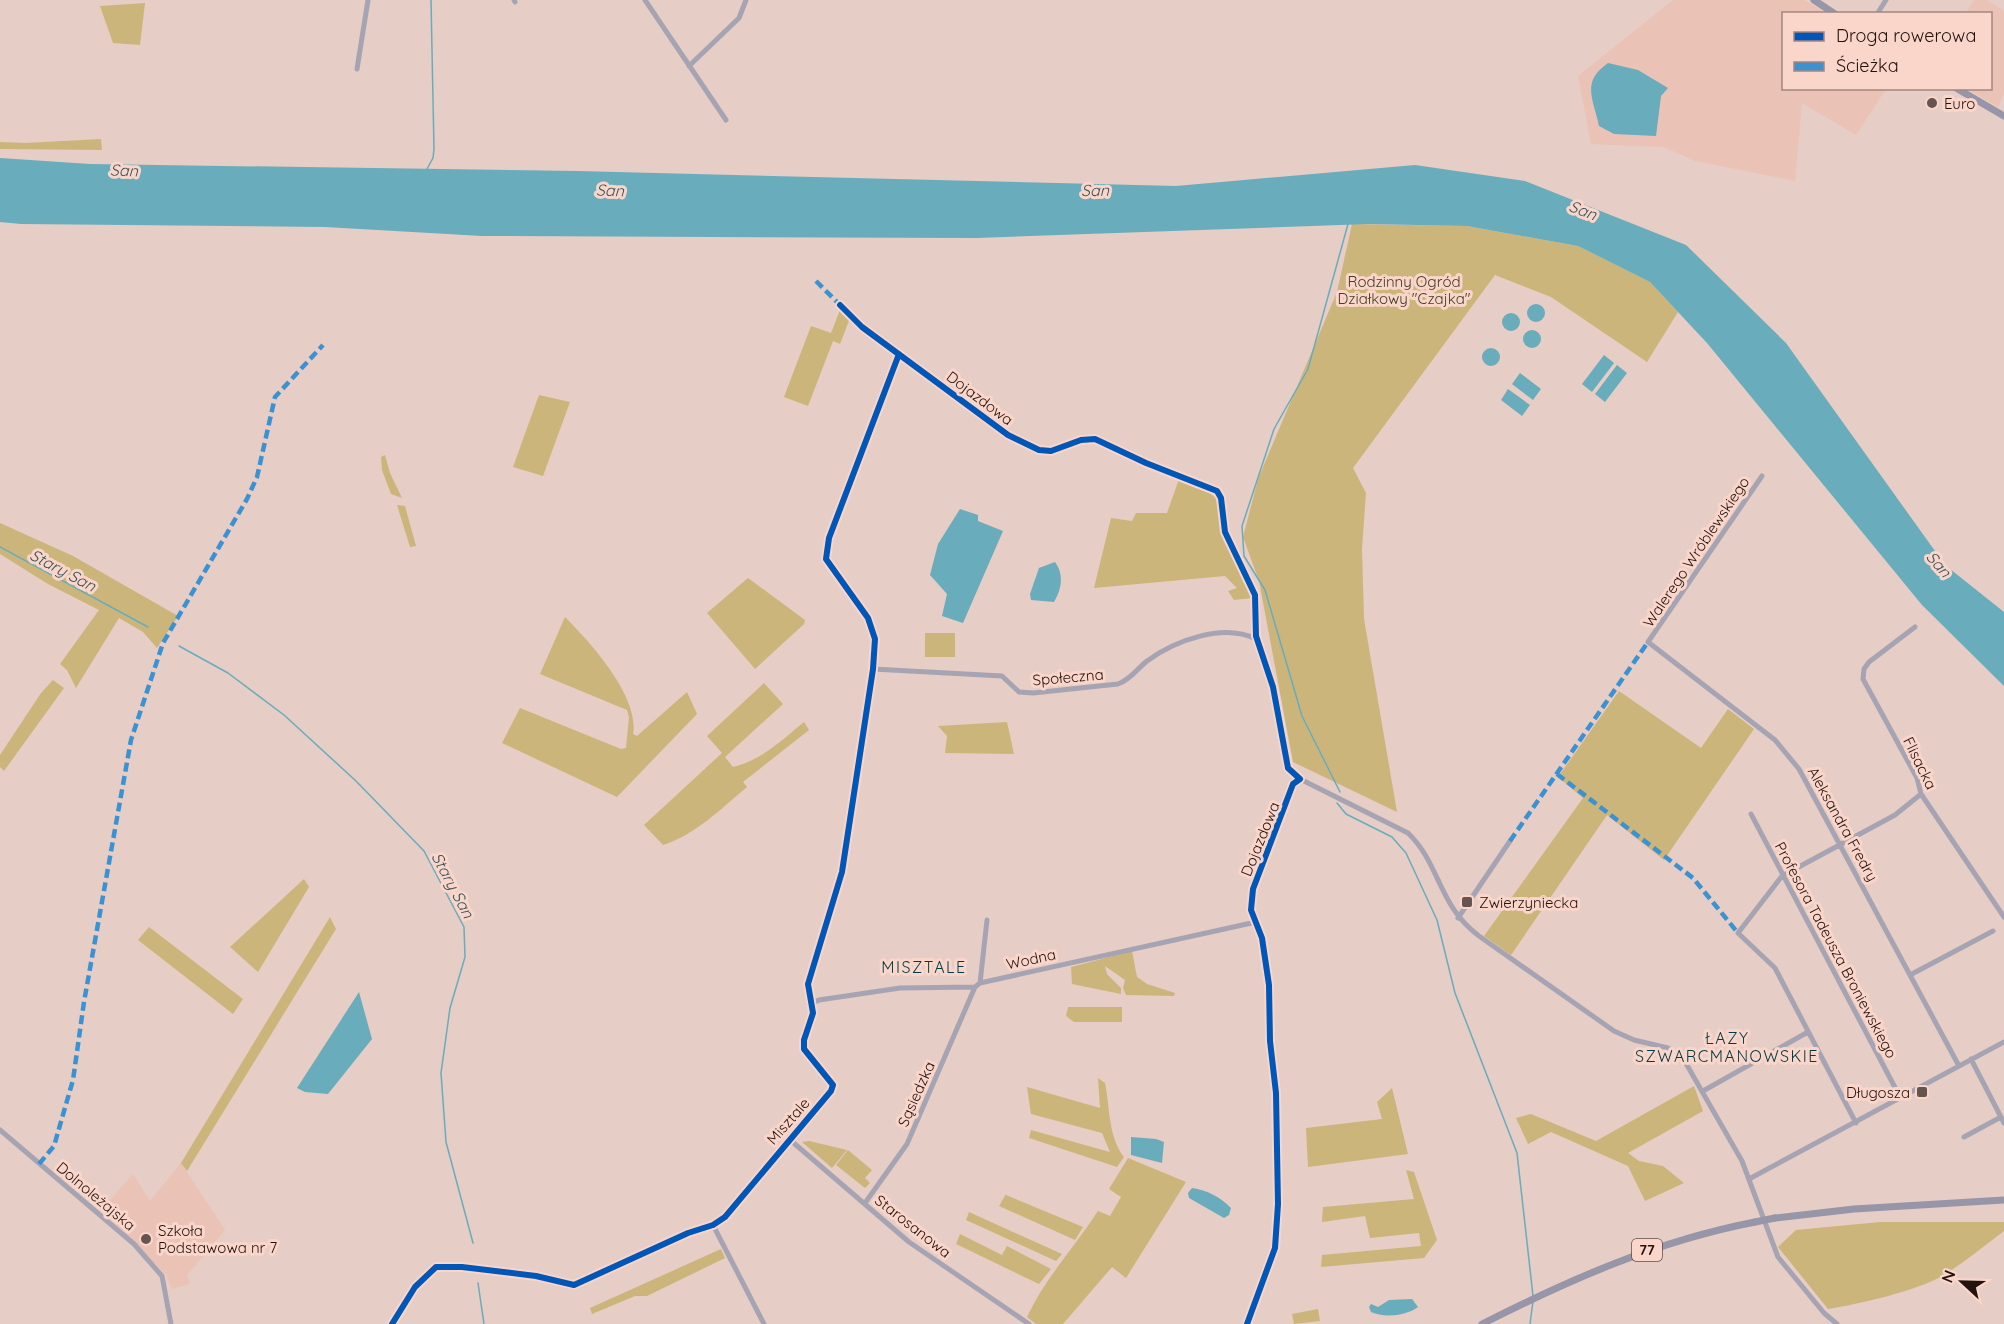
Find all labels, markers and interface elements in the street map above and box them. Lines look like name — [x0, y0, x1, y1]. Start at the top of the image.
legend — [1782, 12, 1992, 90]
text: Droga rowerowa — [1836, 24, 1976, 47]
text: Ścieżka — [1836, 54, 1899, 77]
place label: Euro — [1944, 94, 1975, 113]
marker: Euro — [1925, 96, 1939, 110]
water label: San — [110, 160, 139, 181]
water label: San — [596, 180, 625, 201]
water label: San — [1081, 180, 1110, 200]
water label: San — [1566, 196, 1600, 225]
park label: Rodzinny Ogród Działkowy "Czajka" — [1337, 272, 1471, 308]
street label: Dojazdowa — [943, 367, 1017, 429]
street label: Walerego Wróblewskiego — [1639, 473, 1753, 631]
water label: Stary San — [27, 544, 100, 596]
water label: San — [1922, 547, 1956, 582]
street label: Społeczna — [1032, 664, 1104, 690]
street label: Flisacka — [1899, 734, 1941, 792]
street label: Aleksandra Fredry — [1804, 763, 1882, 885]
street label: Dojazdowa — [1236, 799, 1284, 879]
street label: Profesora Tadeusza Broniewskiego — [1771, 839, 1901, 1061]
water label: Stary San — [427, 849, 479, 922]
place label: Zwierzyniecka — [1479, 893, 1578, 912]
marker: Zwierzyniecka — [1460, 895, 1474, 909]
street label: Wodna — [1004, 944, 1058, 974]
district label: MISZTALE — [881, 957, 967, 977]
district label: ŁAZY SZWARCMANOWSKIE — [1635, 1028, 1819, 1066]
street label: Sąsiedzka — [893, 1058, 939, 1130]
place label: Długosza — [1846, 1083, 1910, 1102]
marker: Długosza — [1915, 1085, 1929, 1099]
street label: Misztale — [763, 1094, 813, 1148]
street label: Dolnoleżajska — [53, 1157, 139, 1235]
street label: Starosanowa — [871, 1190, 955, 1262]
place label: Szkoła Podstawowa nr 7 — [158, 1221, 277, 1257]
marker: Szkoła Podstawowa nr 7 — [139, 1232, 153, 1246]
road number: 77 — [1632, 1239, 1662, 1261]
north arrow — [1932, 1252, 1992, 1312]
text: N — [1937, 1267, 1960, 1286]

